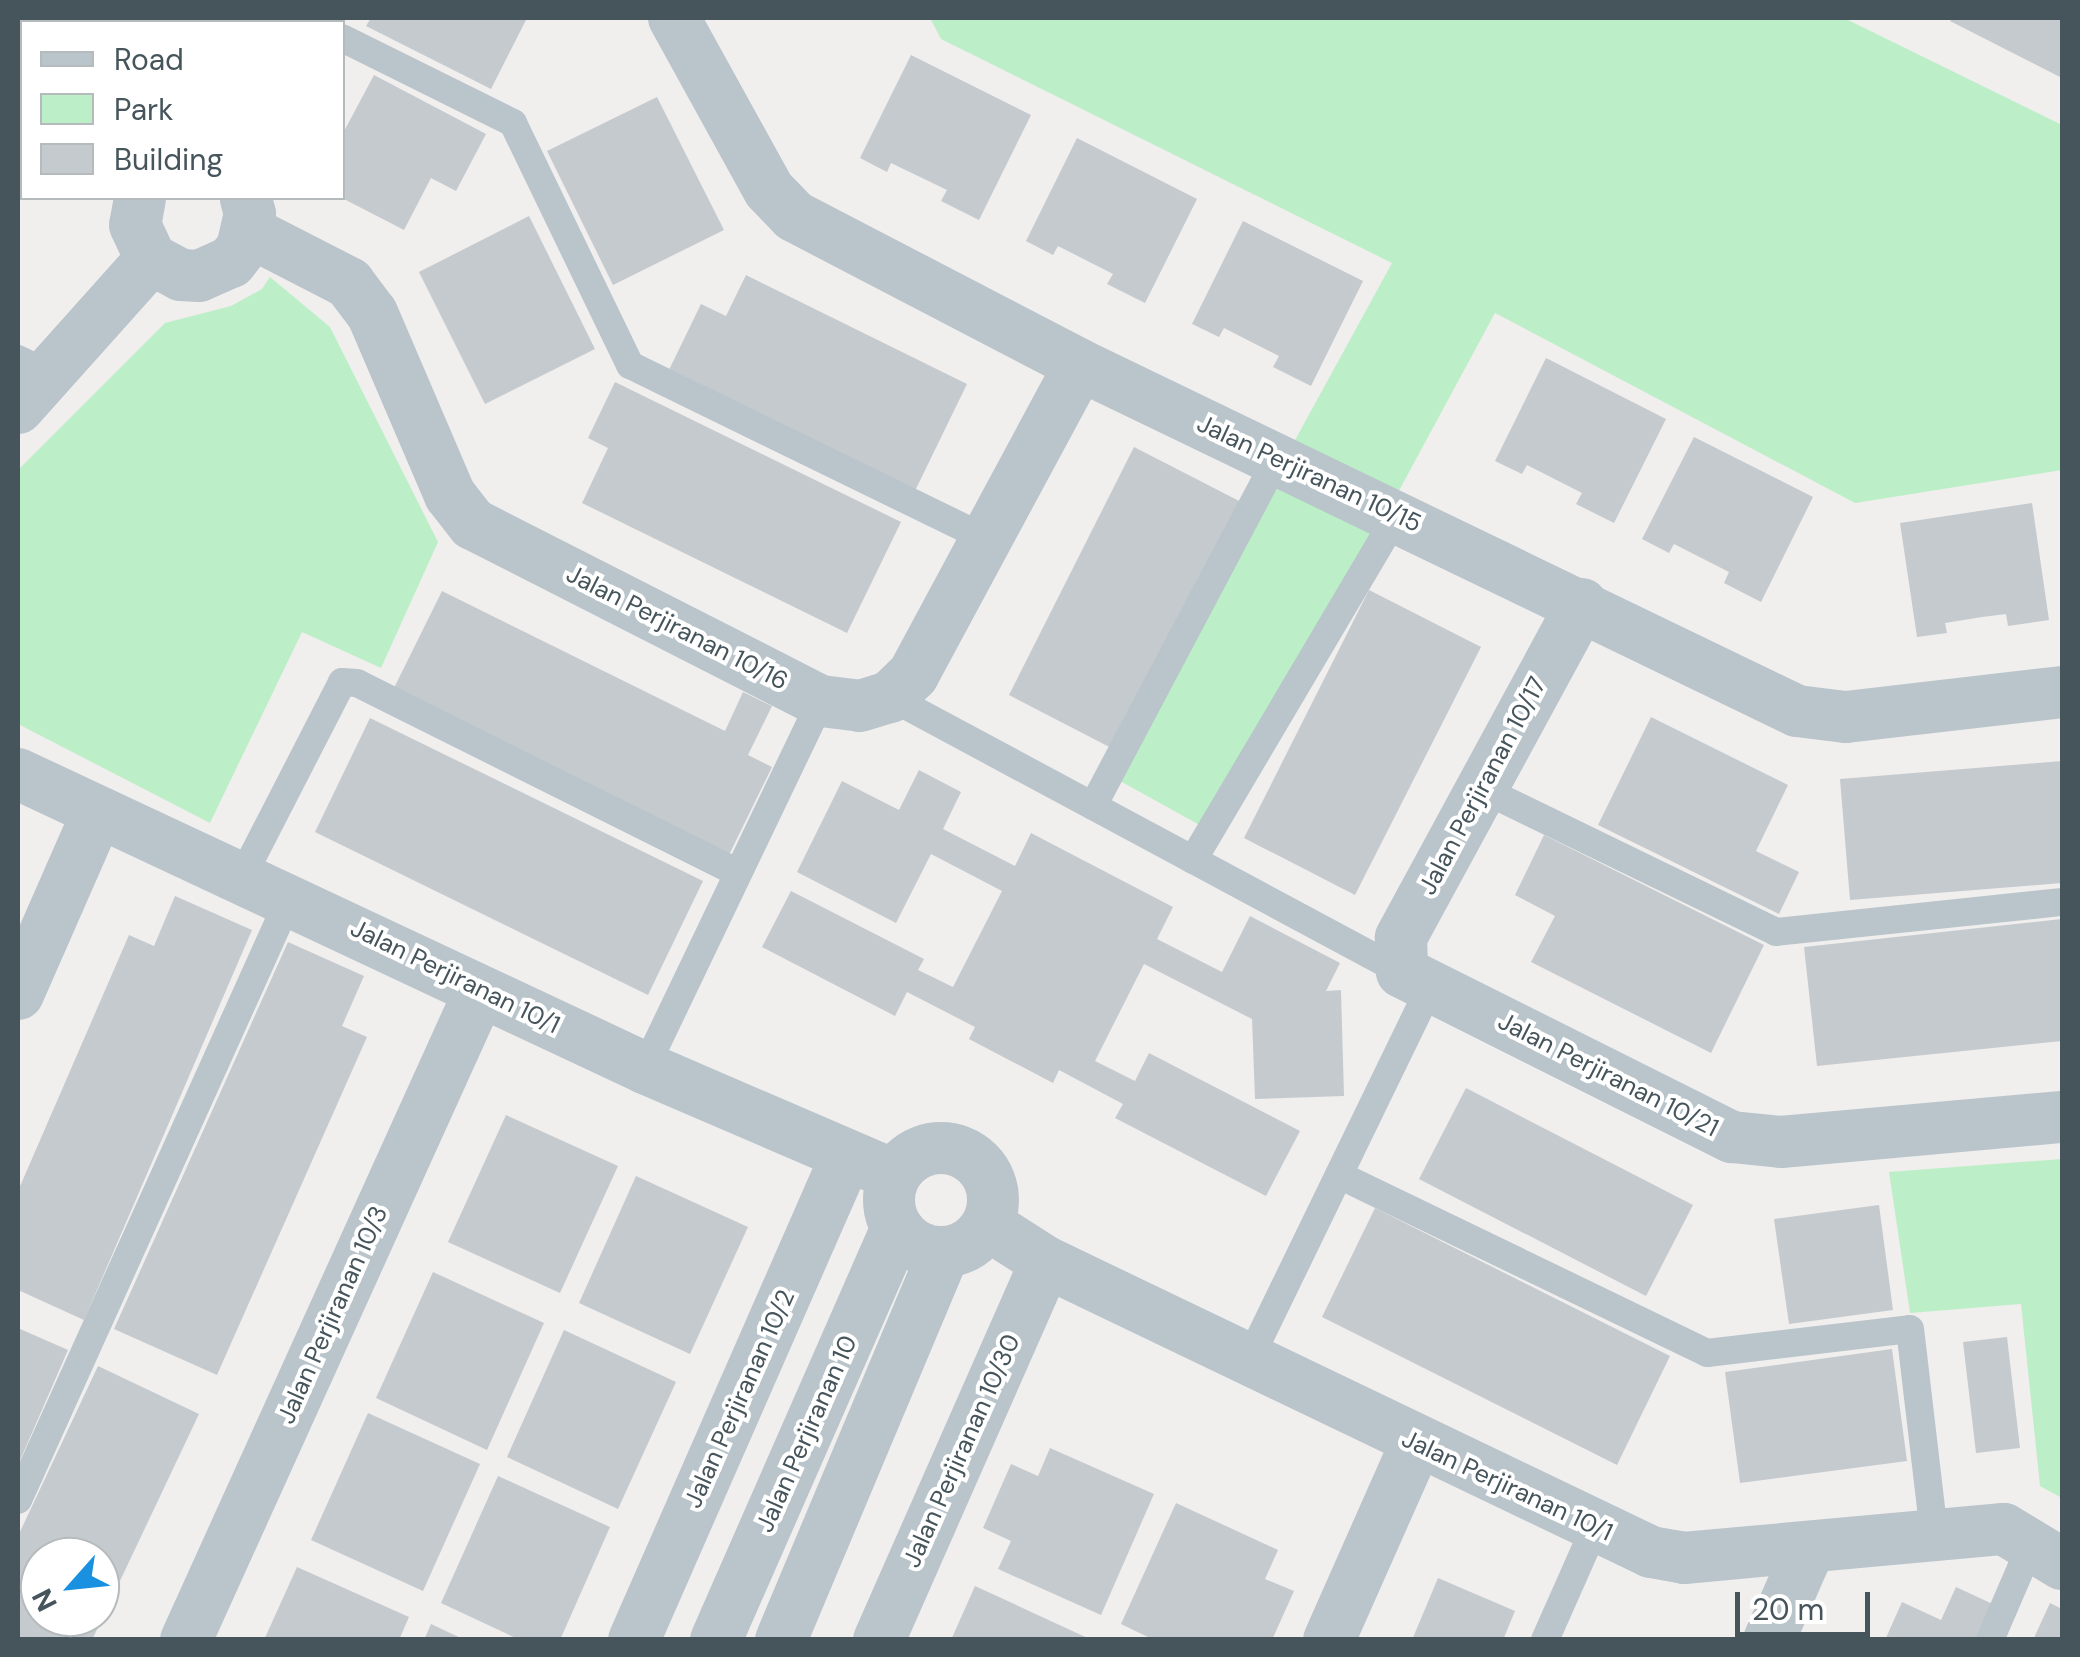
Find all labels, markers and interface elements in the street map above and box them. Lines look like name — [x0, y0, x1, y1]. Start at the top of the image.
legend — [20, 20, 345, 200]
text: Road — [114, 40, 184, 79]
text: Park — [114, 90, 173, 129]
text: Building — [114, 140, 223, 179]
street label: Jalan Perjiranan 10/15 — [1192, 409, 1426, 539]
street label: Jalan Perjiranan 10/16 — [561, 559, 793, 697]
street label: Jalan Perjiranan 10/17 — [1413, 672, 1553, 900]
street label: Jalan Perjiranan 10/1 — [346, 913, 564, 1041]
street label: Jalan Perjiranan 10/21 — [1493, 1006, 1723, 1144]
street label: Jalan Perjiranan 10/3 — [272, 1202, 394, 1428]
street label: Jalan Perjiranan 10/2 — [678, 1285, 802, 1513]
street label: Jalan Perjiranan 10/30 — [897, 1330, 1027, 1572]
street label: Jalan Perjiranan 10 — [750, 1331, 864, 1537]
street label: Jalan Perjiranan 10/1 — [1397, 1424, 1617, 1548]
north arrow — [20, 1537, 120, 1637]
scale bar — [1740, 1572, 1875, 1634]
text: N — [23, 1582, 66, 1617]
text: 20 m — [1752, 1590, 1824, 1629]

